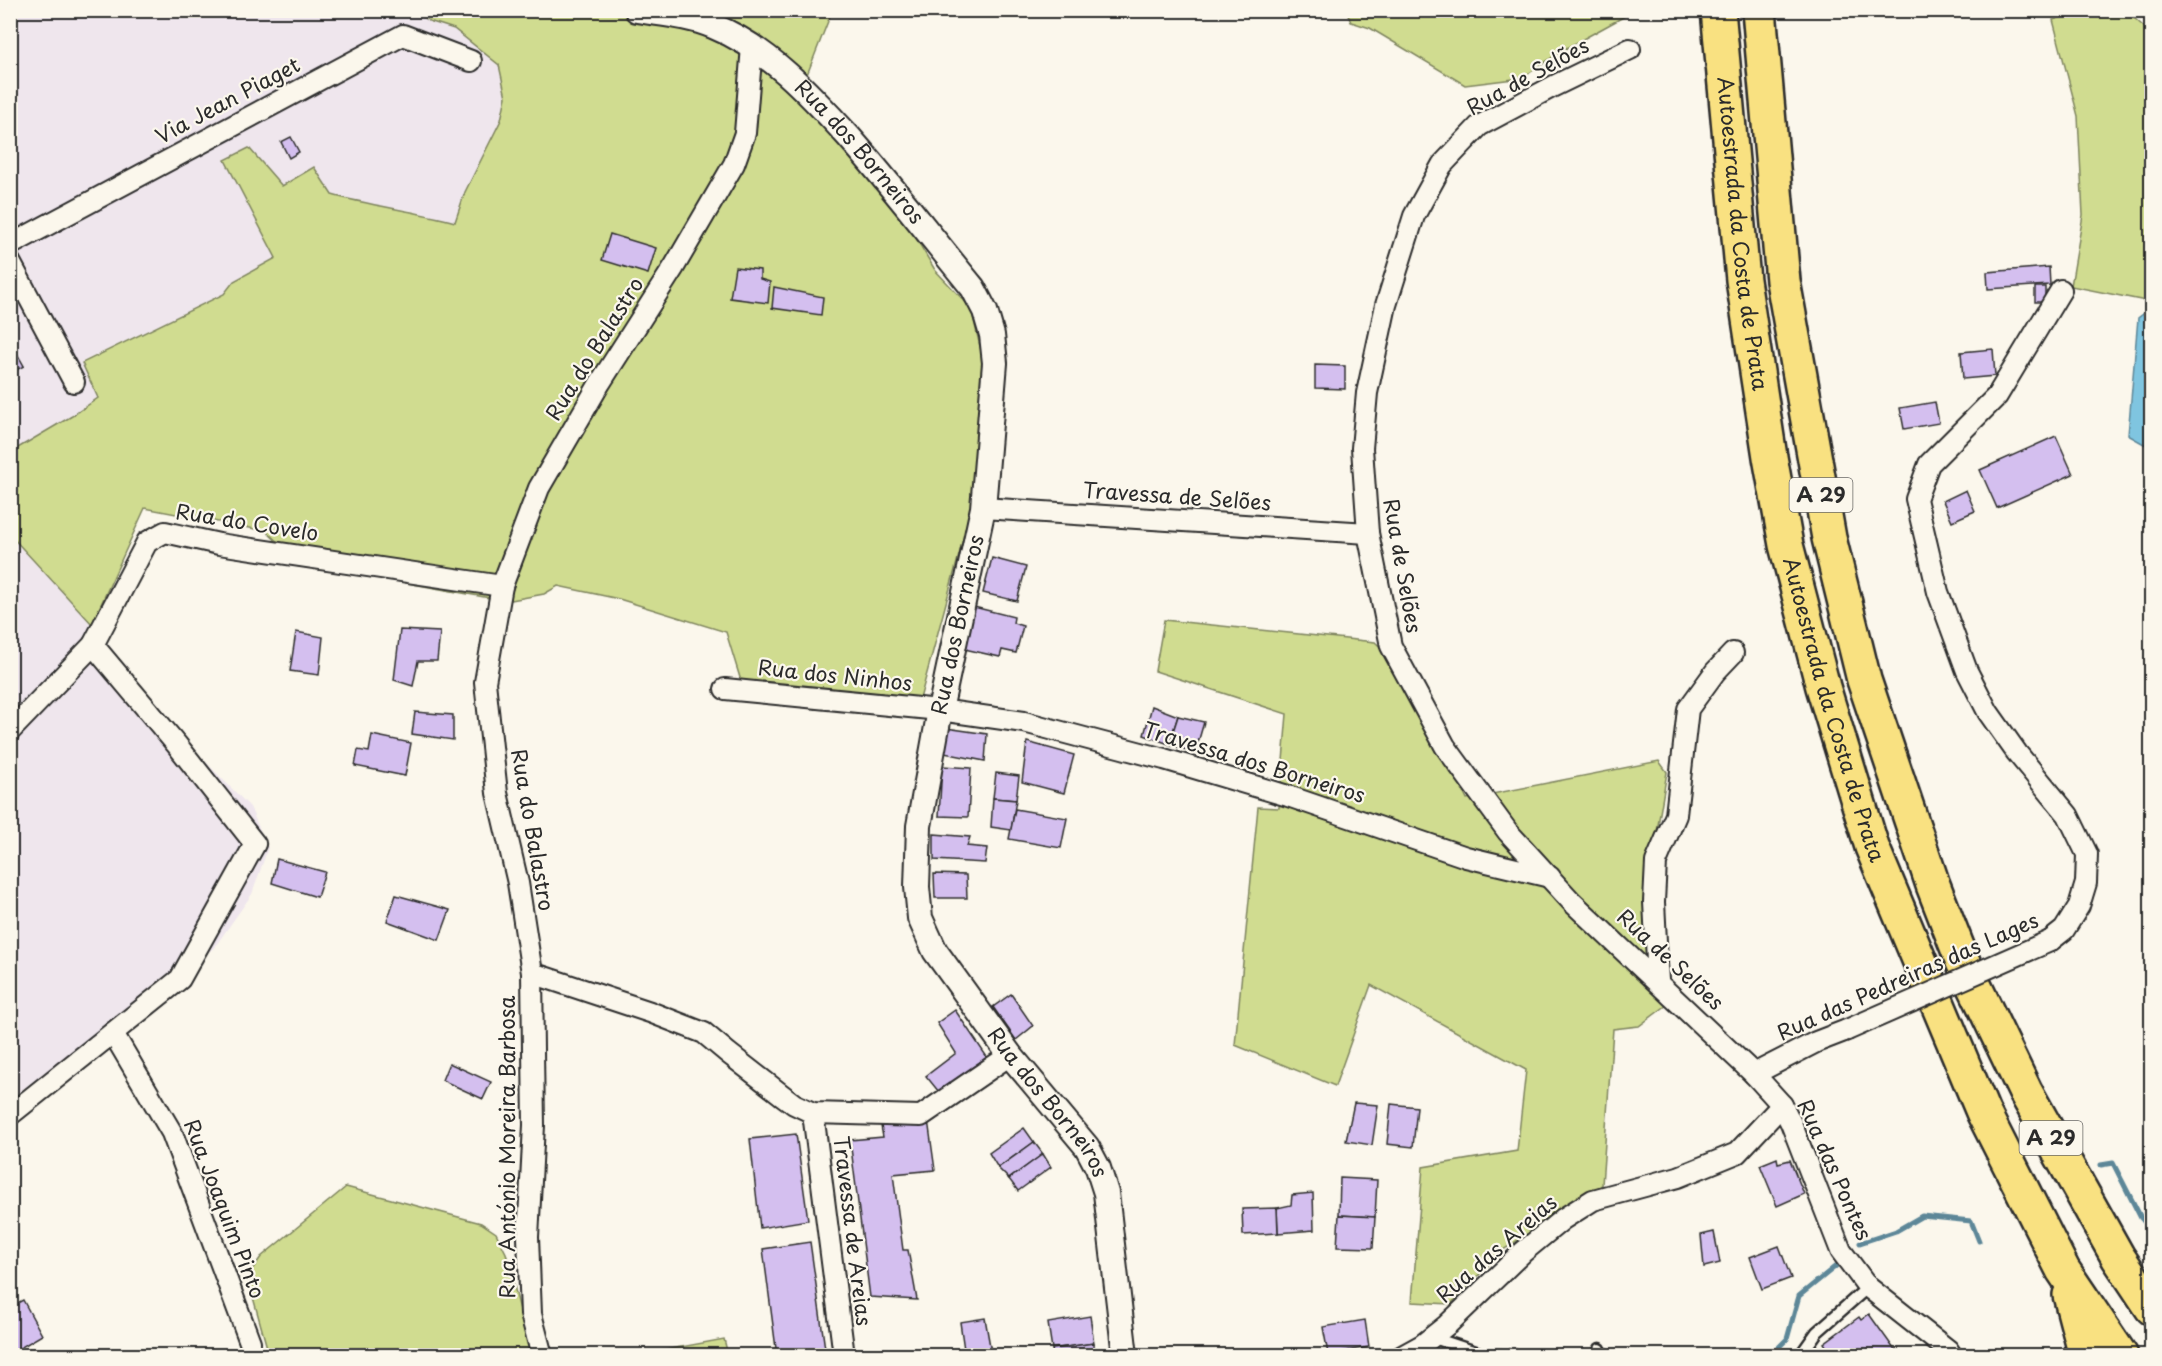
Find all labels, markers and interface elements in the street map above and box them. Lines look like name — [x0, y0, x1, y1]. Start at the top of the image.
street label: Rua de Selões — [1460, 28, 1594, 122]
street label: Via Jean Piaget — [149, 48, 305, 151]
street label: Rua dos Borneiros — [788, 71, 933, 230]
street label: Autoestrada da Costa de Prata — [1710, 75, 1778, 393]
street label: Rua do Balastro — [536, 270, 650, 426]
street label: Travessa de Selões — [1082, 472, 1272, 518]
road number: A 29 — [1790, 478, 1852, 512]
street label: Rua do Covelo — [174, 494, 321, 548]
street label: Rua de Selões — [1376, 496, 1432, 635]
street label: Rua dos Borneiros — [921, 532, 991, 717]
street label: Autoestrada da Costa de Prata — [1776, 554, 1895, 867]
street label: Rua dos Ninhos — [756, 650, 914, 698]
street label: Travessa dos Borneiros — [1140, 712, 1370, 810]
street label: Rua do Balastro — [504, 746, 564, 913]
street label: Rua de Selões — [1611, 901, 1732, 1017]
street label: Rua das Pedreiras das Lages — [1771, 903, 2043, 1047]
street label: Rua António Moreira Barbosa — [490, 996, 522, 1298]
street label: Rua dos Borneiros — [981, 1020, 1118, 1181]
street label: Rua das Pontes — [1790, 1094, 1881, 1245]
street label: Rua Joaquim Pinto — [177, 1114, 275, 1303]
road number: A 29 — [2020, 1121, 2082, 1155]
street label: Travessa de Areias — [826, 1134, 882, 1328]
street label: Rua das Areias — [1428, 1186, 1563, 1309]

